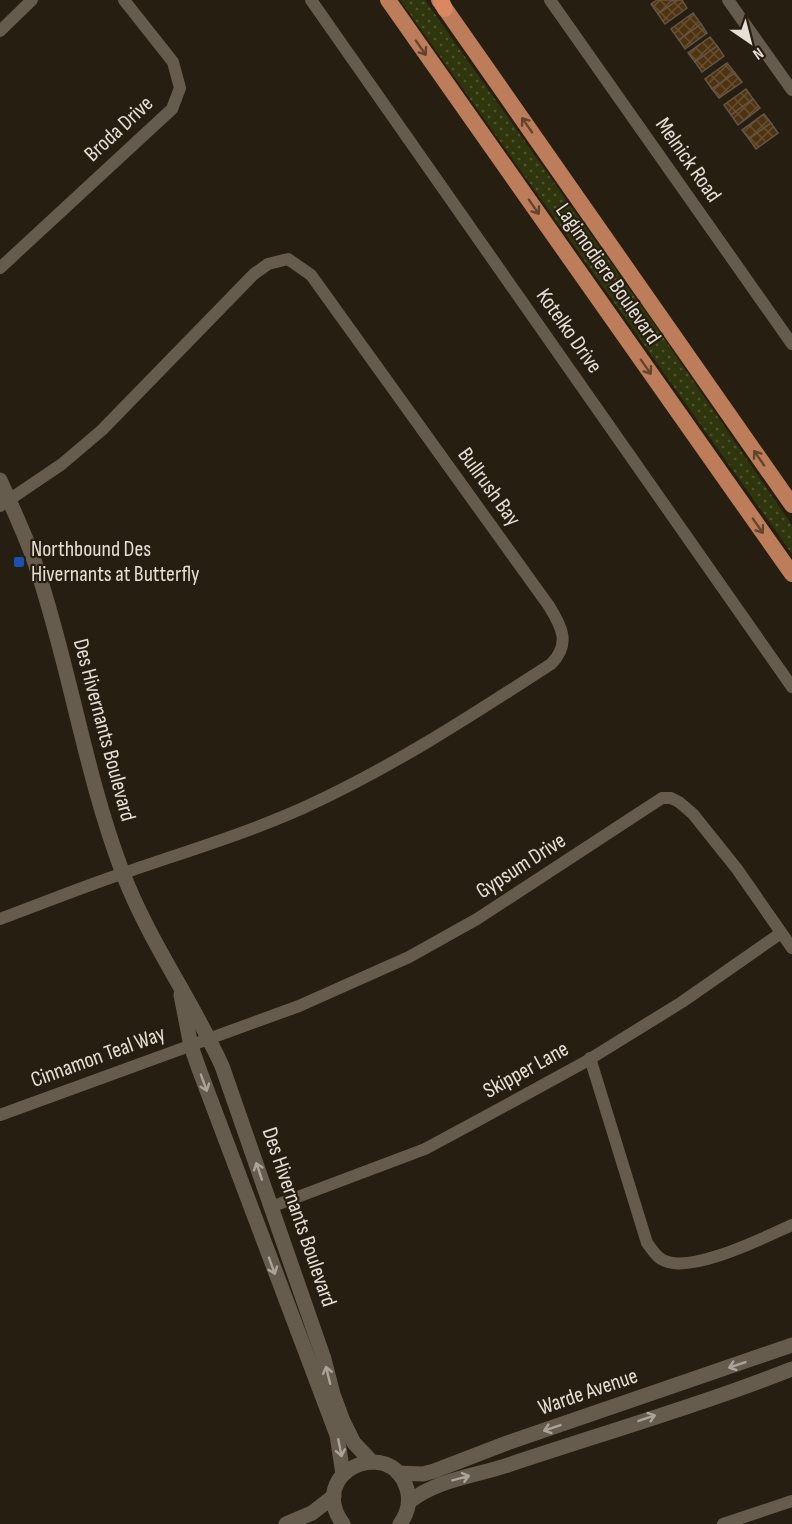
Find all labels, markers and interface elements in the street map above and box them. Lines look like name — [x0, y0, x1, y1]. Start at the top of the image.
north arrow — [720, 12, 780, 72]
one-way arrow — [415, 39, 427, 55]
text: N — [749, 43, 767, 63]
street label: Broda Drive — [79, 90, 159, 168]
street label: Melnick Road — [649, 113, 727, 207]
one-way arrow — [521, 118, 533, 134]
street label: Lagimodiere Boulevard — [549, 198, 667, 350]
one-way arrow — [528, 199, 540, 215]
street label: Kotelko Drive — [530, 283, 608, 379]
one-way arrow — [640, 358, 652, 374]
street label: Bullrush Bay — [452, 443, 527, 532]
one-way arrow — [753, 450, 765, 466]
one-way arrow — [752, 517, 764, 533]
place label: Northbound Des Hivernants at Butterfly — [31, 536, 200, 588]
marker: Northbound Des Hivernants at Butterfly — [12, 555, 26, 569]
street label: Des Hivernants Boulevard — [67, 636, 141, 824]
street label: Gypsum Drive — [471, 827, 571, 905]
street label: Cinnamon Teal Way — [27, 1020, 169, 1094]
street label: Skipper Lane — [478, 1035, 574, 1105]
one-way arrow — [199, 1073, 210, 1092]
street label: Des Hivernants Boulevard — [256, 1124, 342, 1310]
one-way arrow — [252, 1162, 263, 1181]
one-way arrow — [267, 1256, 278, 1274]
one-way arrow — [728, 1361, 747, 1372]
street label: Warde Avenue — [535, 1362, 641, 1422]
one-way arrow — [321, 1366, 333, 1385]
one-way arrow — [637, 1412, 656, 1423]
one-way arrow — [543, 1423, 562, 1434]
one-way arrow — [335, 1438, 346, 1457]
one-way arrow — [451, 1472, 470, 1483]

